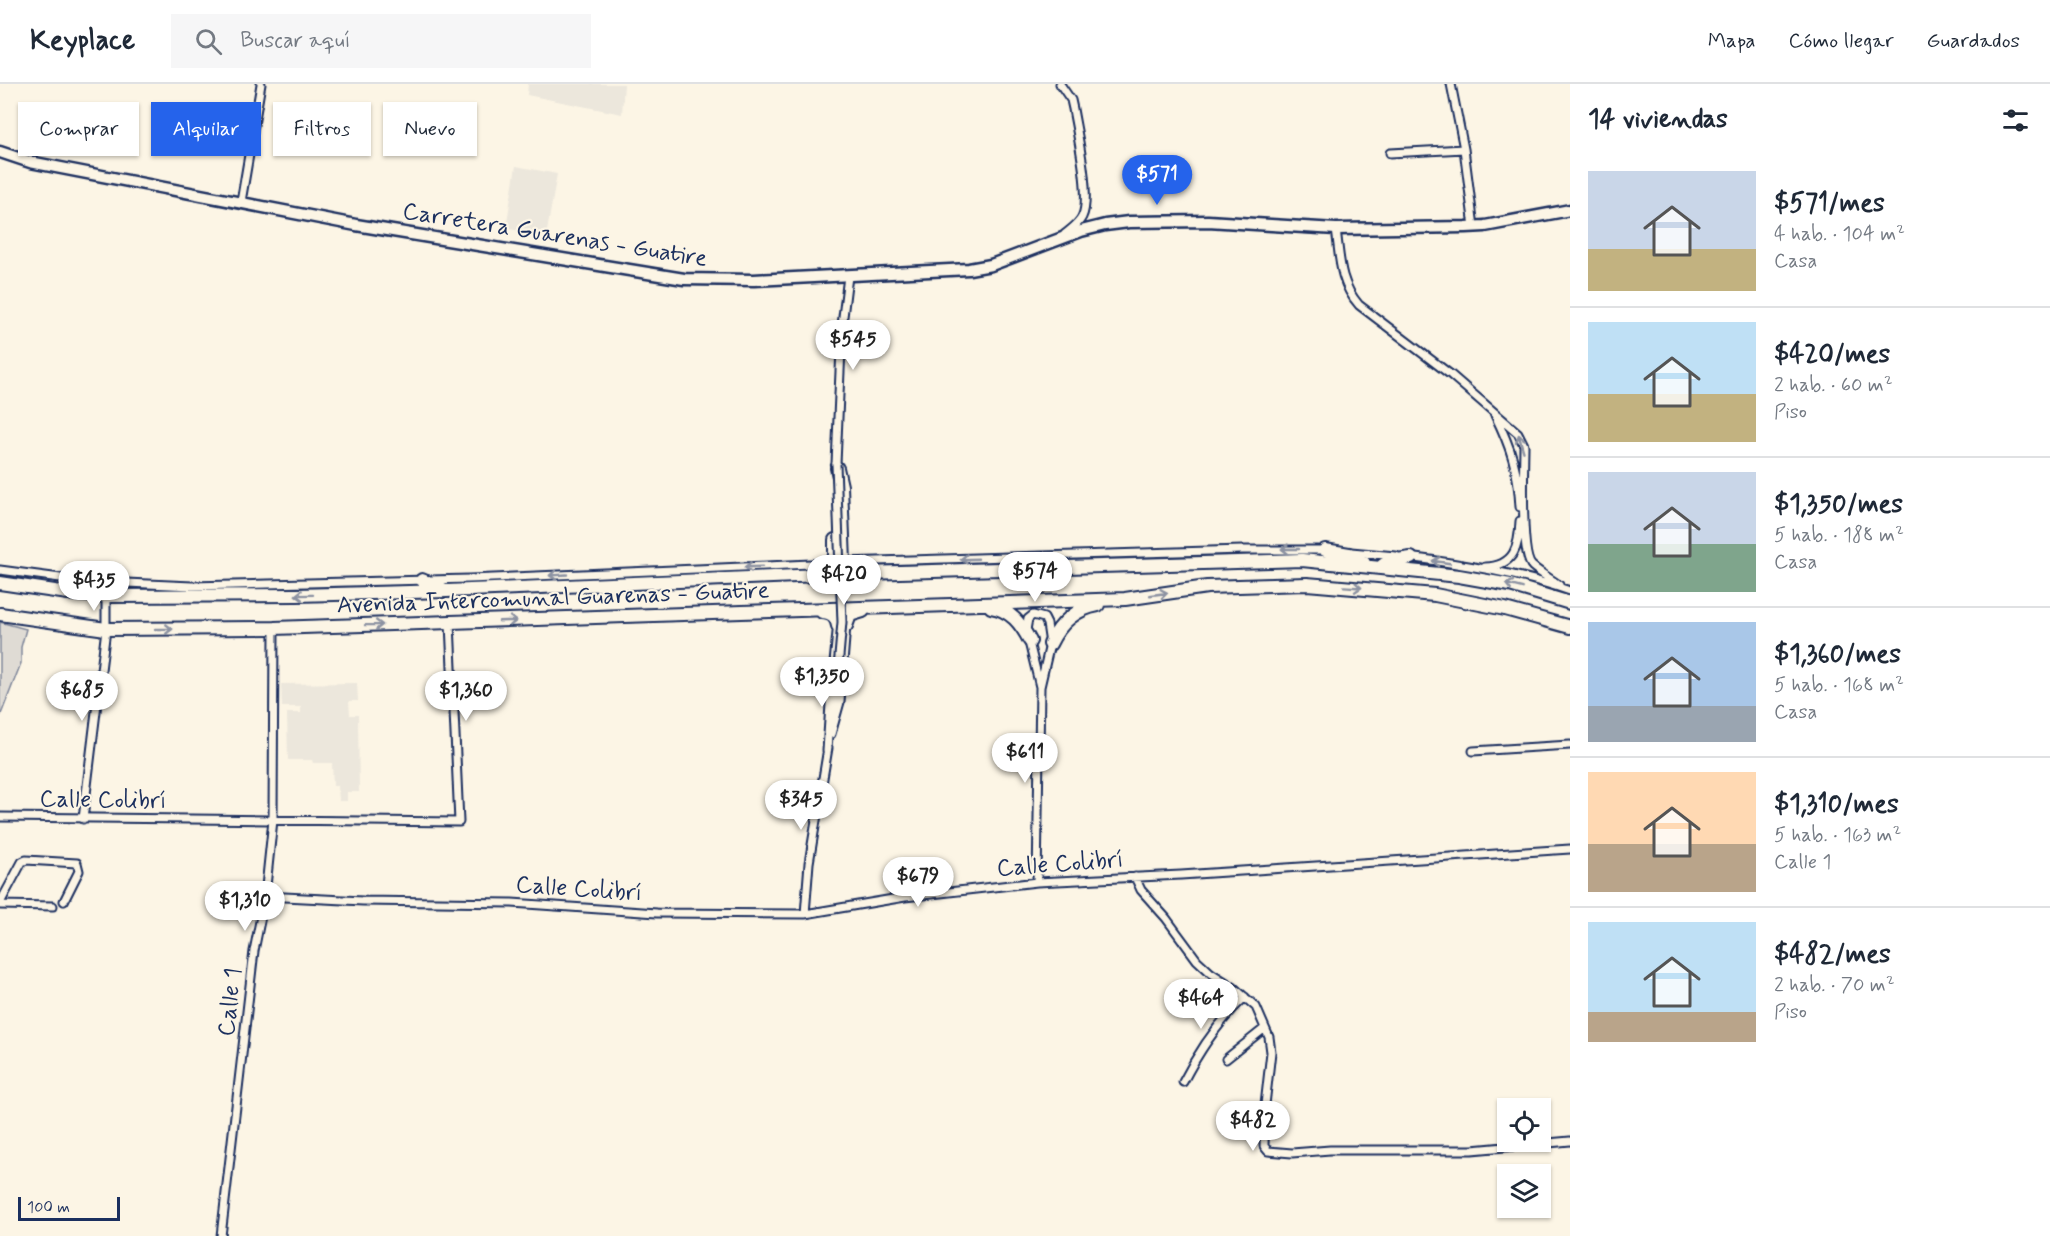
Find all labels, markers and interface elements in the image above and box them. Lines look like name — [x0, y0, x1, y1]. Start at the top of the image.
search box — [171, 14, 591, 68]
text: Keyplace — [30, 23, 135, 60]
icon: search — [192, 25, 225, 58]
text: Buscar aquí — [240, 27, 351, 55]
text: Mapa — [1708, 27, 1756, 55]
text: Cómo llegar — [1789, 27, 1894, 55]
text: Guardados — [1927, 27, 2020, 55]
chip: Comprar — [18, 102, 139, 156]
chip: Alquilar — [151, 102, 261, 156]
chip: Filtros — [273, 102, 371, 156]
chip: Nuevo — [383, 102, 477, 156]
text: 14 viviendas — [1588, 103, 1728, 137]
icon: filters — [1999, 104, 2032, 137]
pin: $571 — [1121, 155, 1193, 206]
text: $571 — [1136, 161, 1178, 188]
text: $571/mes — [1774, 187, 1885, 221]
icon: home — [1636, 195, 1708, 267]
street label: Carretera Guarenas - Guatire — [400, 196, 709, 275]
text: 4 hab. · 104 m² — [1774, 221, 1905, 248]
text: Casa — [1774, 248, 1817, 275]
pin: $545 — [817, 320, 889, 371]
text: $545 — [829, 326, 877, 353]
text: $420/mes — [1774, 338, 1890, 372]
icon: home — [1636, 346, 1708, 418]
text: 2 hab. · 60 m² — [1774, 372, 1893, 399]
text: Piso — [1774, 399, 1807, 426]
one-way arrow — [1515, 434, 1526, 453]
text: $1,350/mes — [1774, 488, 1903, 522]
icon: home — [1636, 496, 1708, 568]
text: 5 hab. · 188 m² — [1774, 522, 1904, 549]
one-way arrow — [1280, 543, 1300, 555]
text: Casa — [1774, 549, 1817, 576]
pin: $574 — [999, 552, 1071, 603]
one-way arrow — [959, 553, 979, 564]
pin: $420 — [808, 555, 880, 606]
one-way arrow — [1431, 556, 1451, 567]
text: $574 — [1012, 558, 1058, 585]
pin: $435 — [58, 561, 130, 612]
text: $420 — [821, 561, 867, 588]
one-way arrow — [744, 562, 764, 573]
text: $435 — [73, 567, 116, 594]
one-way arrow — [549, 570, 569, 581]
street label: Avenida Intercomunal Guarenas - Guatire — [336, 575, 770, 622]
one-way arrow — [1505, 580, 1524, 592]
one-way arrow — [1342, 581, 1362, 592]
one-way arrow — [295, 589, 315, 601]
one-way arrow — [1148, 589, 1168, 600]
one-way arrow — [498, 615, 518, 626]
one-way arrow — [364, 619, 384, 630]
one-way arrow — [154, 623, 174, 635]
text: $1,360/mes — [1774, 638, 1901, 672]
icon: home — [1636, 646, 1708, 718]
pin: $1,350 — [773, 657, 871, 708]
text: $1,350 — [794, 663, 850, 690]
pin: $685 — [46, 671, 118, 722]
pin: $1,360 — [417, 671, 515, 722]
text: 5 hab. · 168 m² — [1774, 672, 1904, 699]
text: $685 — [60, 677, 104, 704]
text: $1,360 — [439, 677, 493, 704]
text: Casa — [1774, 699, 1817, 726]
pin: $611 — [989, 733, 1061, 784]
text: $611 — [1006, 739, 1044, 766]
pin: $345 — [765, 780, 837, 831]
street label: Calle Colibrí — [39, 784, 167, 817]
text: $345 — [779, 786, 823, 813]
text: $1,310/mes — [1774, 788, 1899, 822]
icon: home — [1636, 796, 1708, 868]
text: 5 hab. · 163 m² — [1774, 822, 1901, 849]
street label: Calle Colibrí — [996, 845, 1124, 884]
text: Calle 1 — [1774, 849, 1831, 876]
pin: $679 — [882, 857, 954, 908]
text: $679 — [897, 863, 939, 890]
street label: Calle Colibrí — [515, 870, 643, 909]
pin: $1,310 — [196, 881, 294, 932]
text: $1,310 — [219, 887, 271, 914]
text: $482/mes — [1774, 938, 1891, 972]
icon: home — [1636, 946, 1708, 1018]
street label: Calle 1 — [211, 966, 250, 1038]
text: 2 hab. · 70 m² — [1774, 972, 1895, 999]
pin: $464 — [1165, 979, 1237, 1030]
text: $464 — [1178, 985, 1224, 1012]
text: Piso — [1774, 999, 1807, 1026]
map controls — [1497, 1098, 1551, 1218]
button: locate — [1497, 1098, 1551, 1152]
pin: $482 — [1217, 1101, 1289, 1152]
text: $482 — [1230, 1107, 1276, 1134]
button: layers — [1497, 1164, 1551, 1218]
scale bar — [18, 1194, 120, 1222]
text: 100 m — [27, 1197, 70, 1218]

